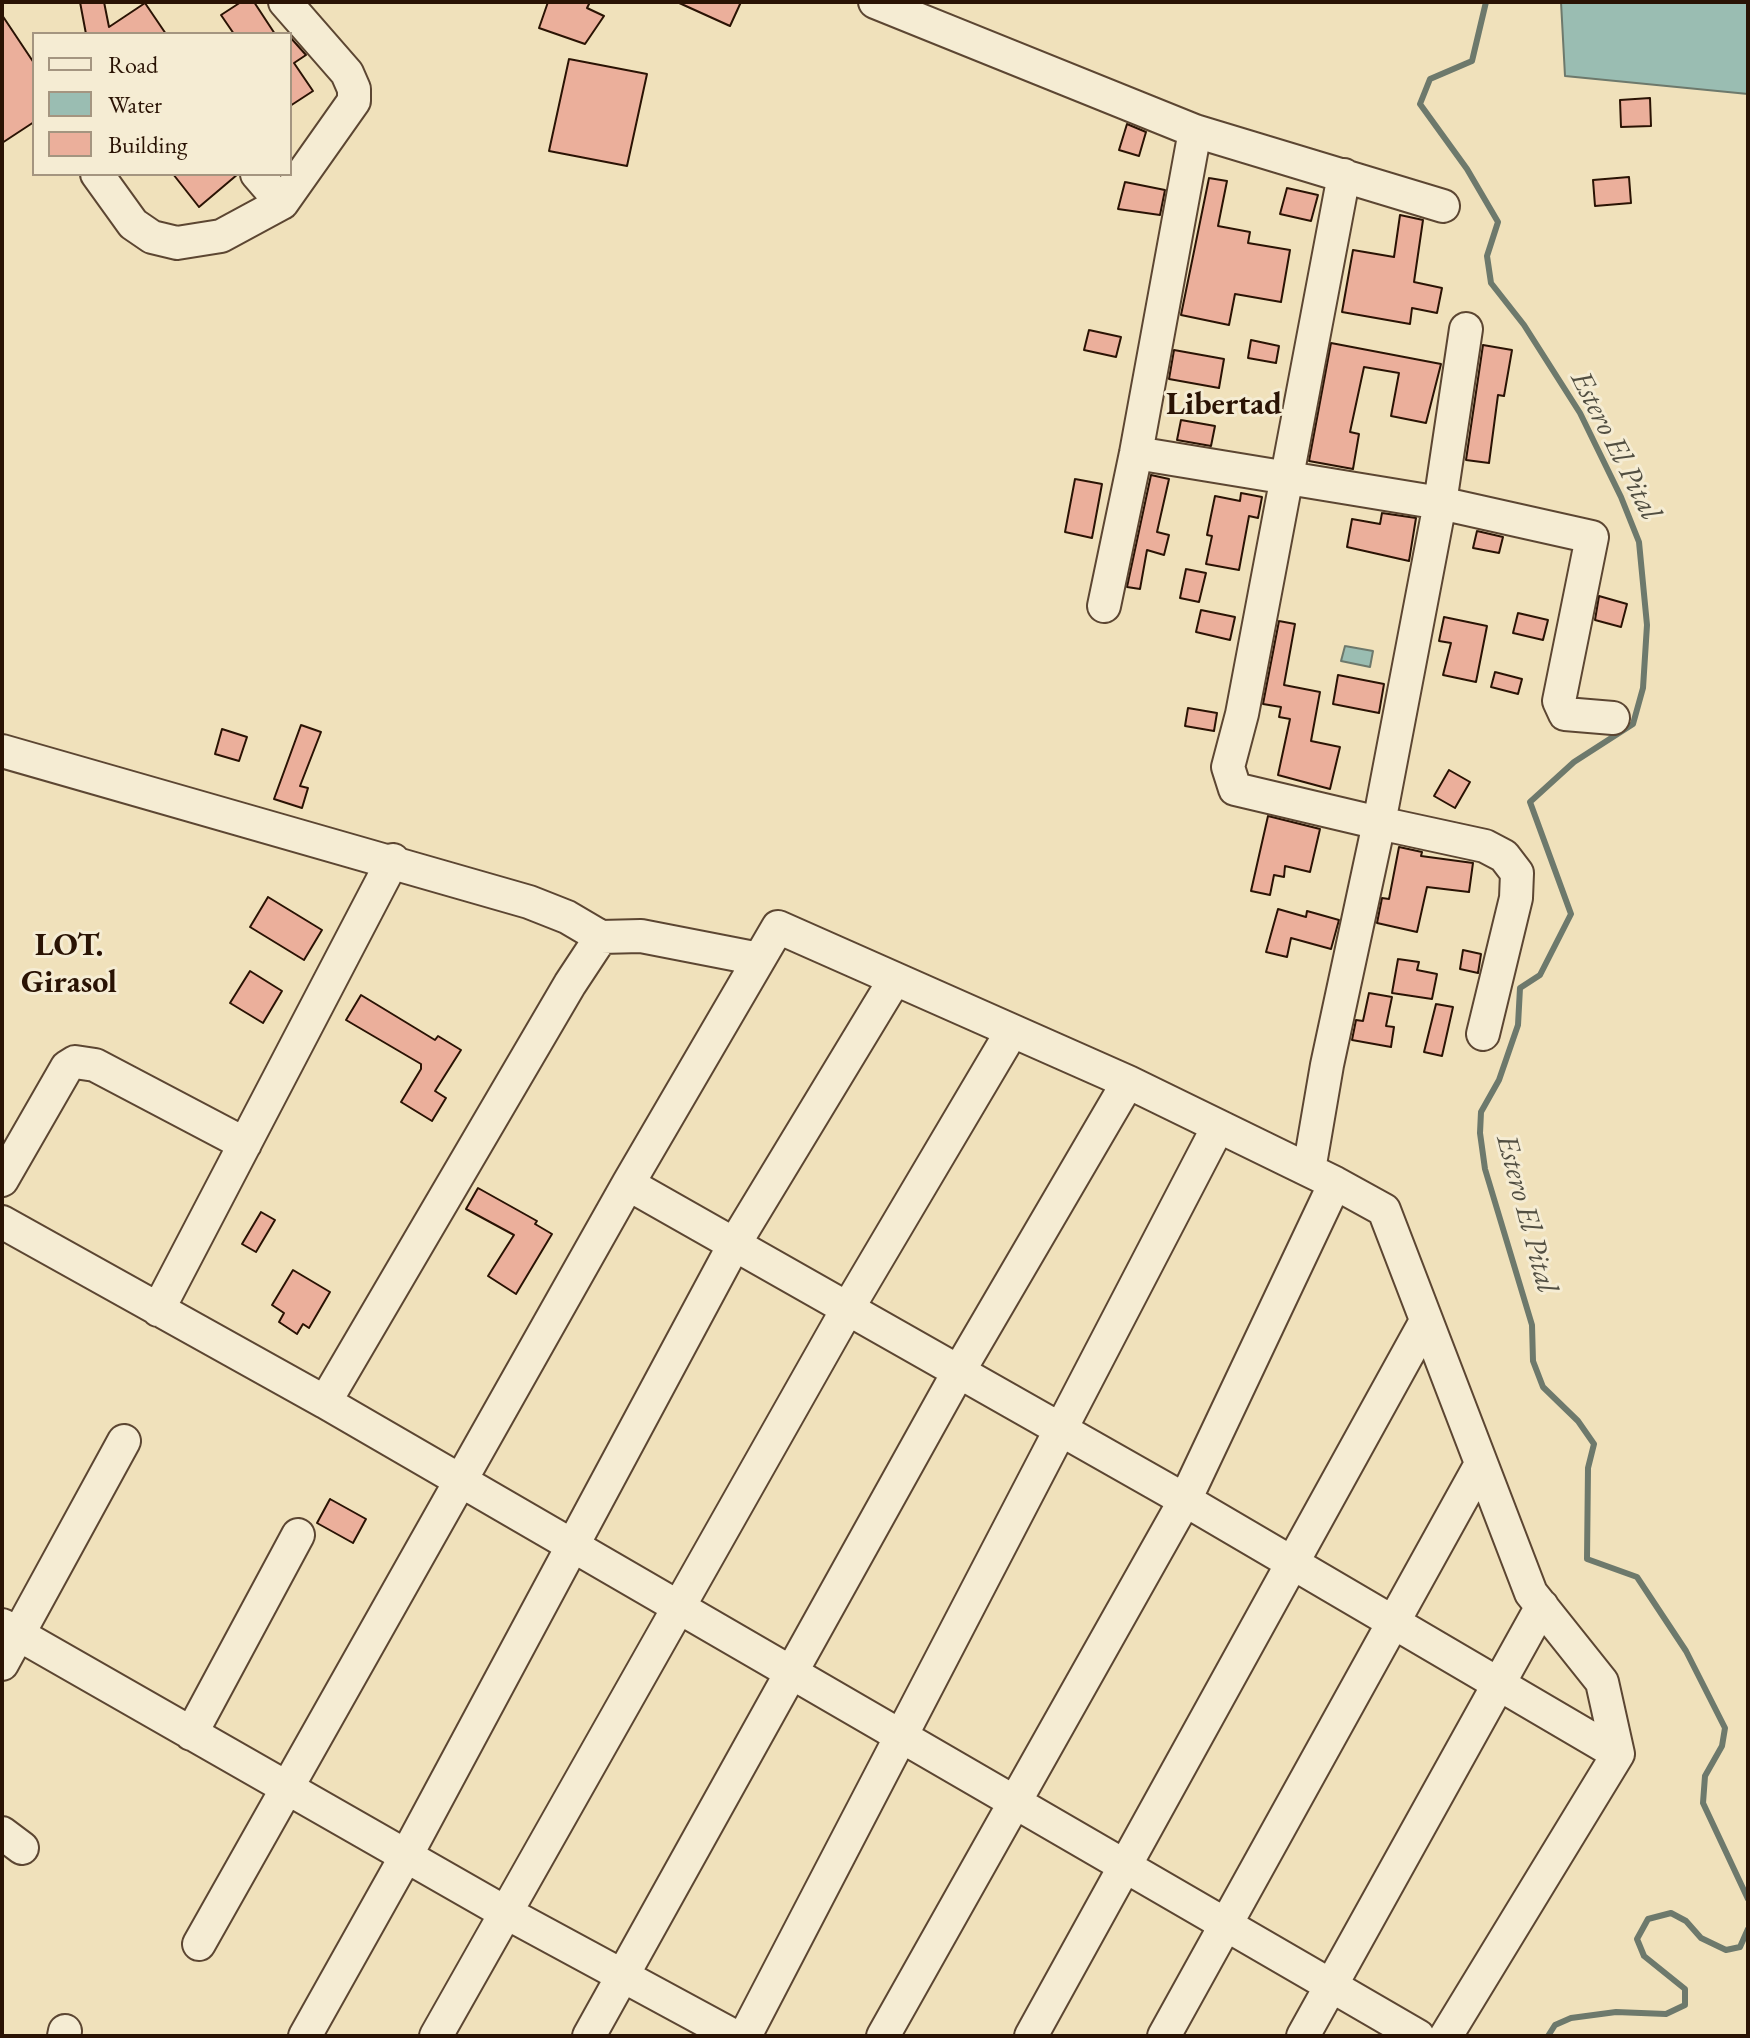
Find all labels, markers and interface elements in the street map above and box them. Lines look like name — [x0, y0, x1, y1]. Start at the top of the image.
legend — [32, 32, 292, 176]
text: Road — [108, 49, 158, 80]
text: Water — [108, 89, 162, 120]
text: Building — [108, 129, 188, 160]
water label: Estero El Pital — [1562, 365, 1668, 527]
district label: Libertad — [1166, 386, 1282, 424]
district label: LOT. Girasol — [21, 927, 117, 1002]
water label: Estero El Pital — [1488, 1131, 1564, 1297]

